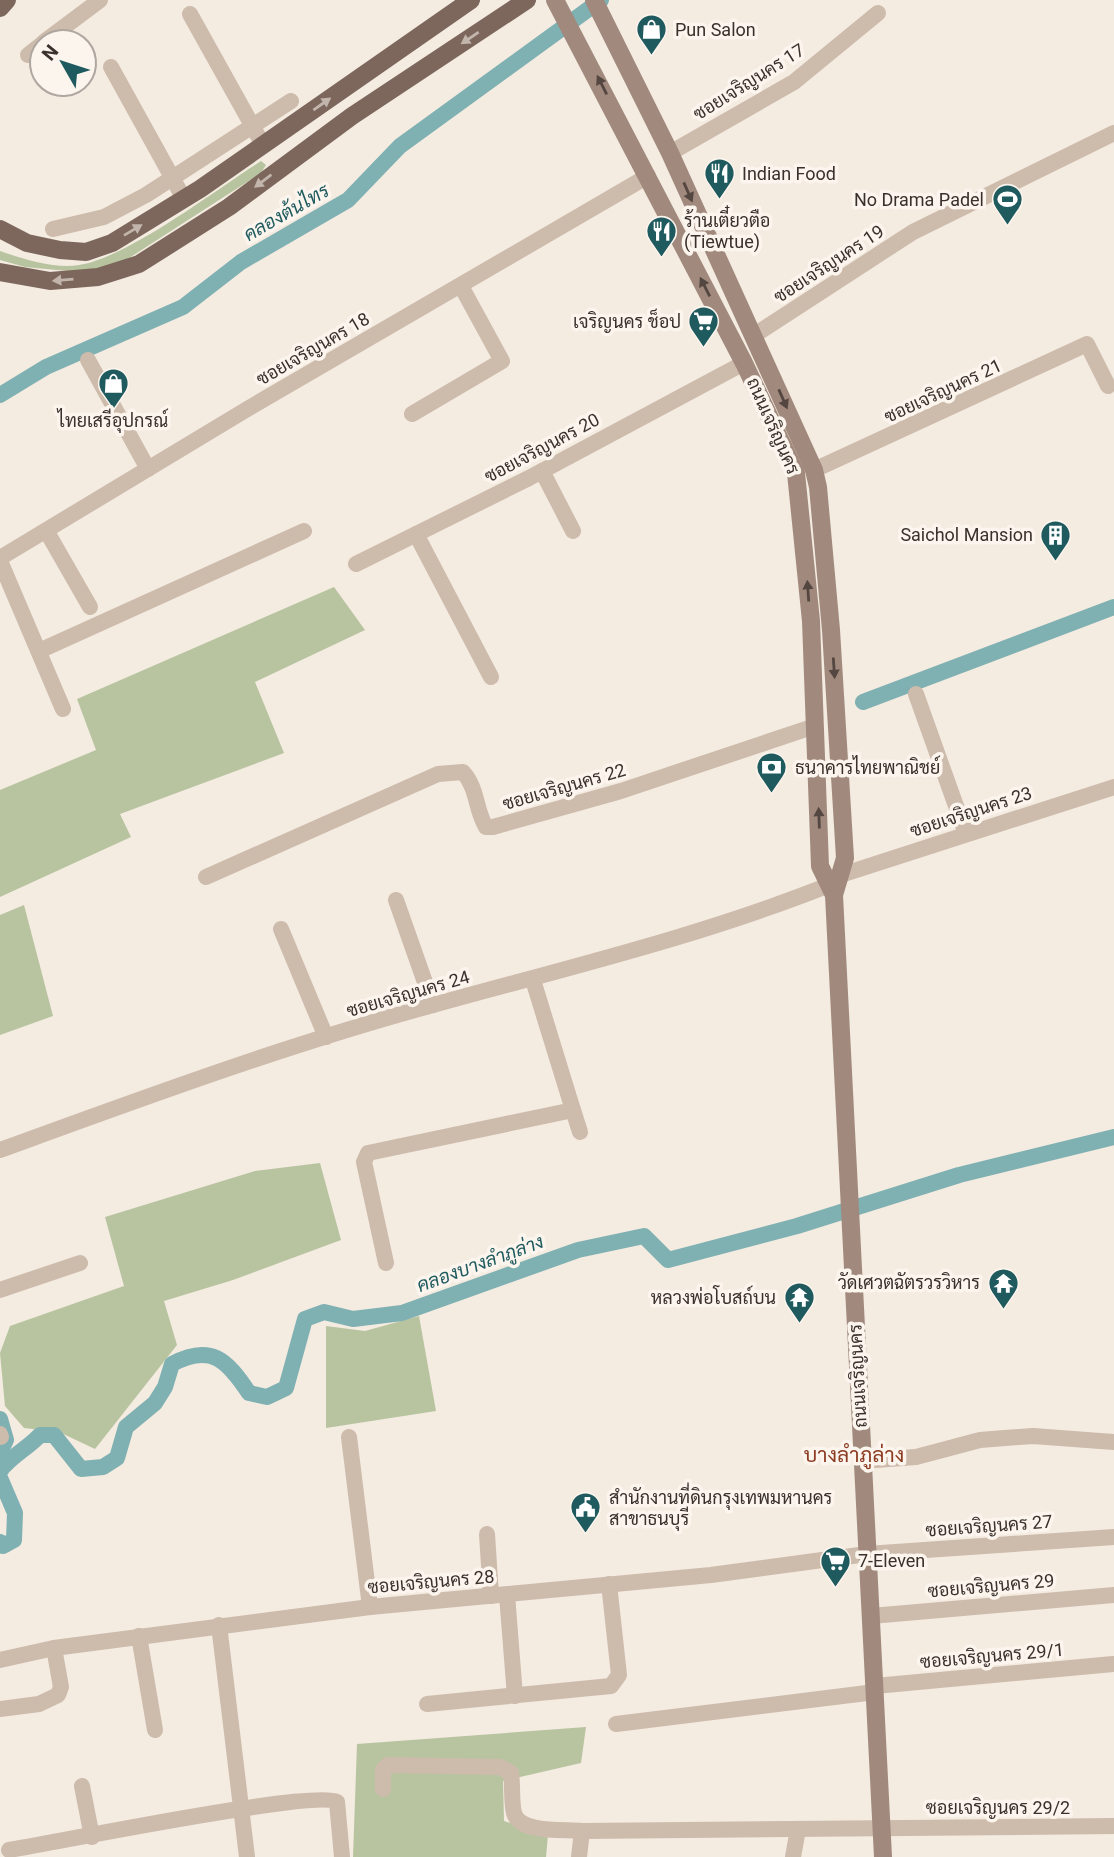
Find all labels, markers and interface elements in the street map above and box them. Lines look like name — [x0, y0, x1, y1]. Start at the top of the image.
shop icon: Pun Salon — [635, 13, 669, 57]
place label: Pun Salon — [675, 19, 756, 40]
north arrow — [28, 28, 98, 98]
one-way arrow — [460, 31, 480, 44]
street label: ซอยเจริญนคร 17 — [689, 39, 809, 125]
text: N — [37, 40, 63, 65]
one-way arrow — [596, 75, 607, 95]
one-way arrow — [312, 97, 332, 110]
restaurant icon: Indian Food — [702, 157, 736, 201]
place label: Indian Food — [742, 163, 836, 184]
one-way arrow — [254, 174, 272, 188]
water label: คลองต้นไทร — [239, 177, 334, 246]
one-way arrow — [682, 182, 693, 203]
sports icon: No Drama Padel — [990, 183, 1024, 227]
place label: No Drama Padel — [854, 189, 984, 210]
place label: ร้านเตี๋ยวตือ (Tiewtue) — [684, 205, 770, 253]
restaurant icon: ร้านเตี๋ยวตือ (Tiewtue) — [644, 214, 678, 258]
street label: ซอยเจริญนคร 19 — [770, 220, 888, 308]
one-way arrow — [123, 224, 142, 237]
one-way arrow — [52, 275, 74, 286]
one-way arrow — [700, 277, 712, 297]
supermarket icon: เจริญนคร ช็อป — [687, 305, 721, 349]
street label: ซอยเจริญนคร 18 — [253, 308, 373, 390]
place label: เจริญนคร ช็อป — [573, 308, 681, 333]
street label: ซอยเจริญนคร 21 — [881, 354, 1005, 428]
shop icon: ไทยเสรีอุปกรณ์ — [96, 366, 130, 410]
street label: ถนนเจริญนคร — [742, 374, 804, 478]
one-way arrow — [777, 389, 789, 409]
place label: ไทยเสรีอุปกรณ์ — [56, 408, 168, 433]
street label: ซอยเจริญนคร 20 — [481, 408, 603, 488]
building icon: Saichol Mansion — [1039, 518, 1073, 562]
place label: Saichol Mansion — [900, 524, 1033, 545]
one-way arrow — [802, 580, 813, 602]
one-way arrow — [828, 657, 839, 679]
bank icon: ธนาคารไทยพาณิชย์ — [755, 751, 789, 795]
place label: ธนาคารไทยพาณิชย์ — [795, 755, 940, 778]
street label: ซอยเจริญนคร 22 — [500, 759, 628, 815]
street label: ซอยเจริญนคร 23 — [907, 782, 1035, 842]
one-way arrow — [813, 807, 824, 829]
street label: ซอยเจริญนคร 24 — [344, 966, 472, 1022]
water label: คลองบางลำภูล่าง — [414, 1230, 548, 1299]
temple icon: วัดเศวตฉัตรวรวิหาร — [986, 1266, 1020, 1310]
place label: วัดเศวตฉัตรวรวิหาร — [838, 1272, 980, 1293]
temple icon: หลวงพ่อโบสถ์บน — [782, 1281, 816, 1325]
place label: หลวงพ่อโบสถ์บน — [651, 1285, 776, 1308]
street label: ถนนเจริญนคร — [844, 1323, 872, 1428]
district label: บางลำภูล่าง — [804, 1443, 904, 1470]
place label: สํานักงานที่ดินกรุงเทพมหานคร สาขาธนบุรี — [609, 1482, 832, 1531]
public building icon: สํานักงานที่ดินกรุงเทพมหานคร สาขาธนบุรี — [569, 1491, 603, 1535]
street label: ซอยเจริญนคร 27 — [925, 1511, 1053, 1541]
supermarket icon: 7-Eleven — [818, 1544, 852, 1588]
place label: 7-Eleven — [858, 1550, 925, 1571]
street label: ซอยเจริญนคร 28 — [367, 1566, 495, 1598]
street label: ซอยเจริญนคร 29 — [927, 1570, 1055, 1602]
street label: ซอยเจริญนคร 29/1 — [919, 1639, 1065, 1673]
street label: ซอยเจริญนคร 29/2 — [926, 1797, 1070, 1819]

